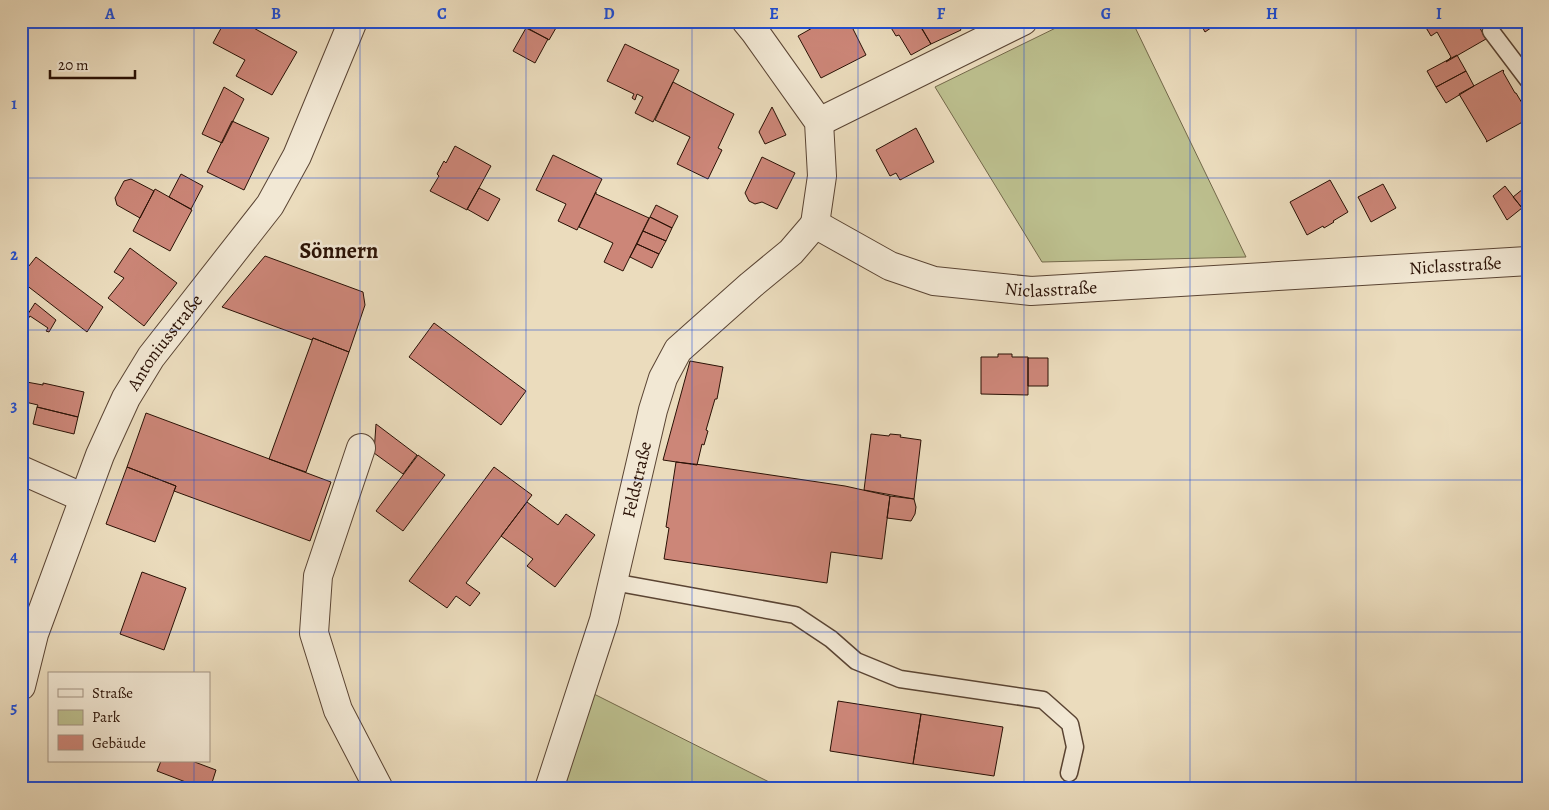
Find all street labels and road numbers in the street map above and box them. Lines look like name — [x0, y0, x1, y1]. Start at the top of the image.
street label: Niclasstraße — [1408, 251, 1502, 280]
street label: Niclasstraße — [1004, 275, 1098, 303]
street label: Antoniusstraße — [121, 289, 208, 396]
street label: Feldstraße — [616, 439, 657, 520]

